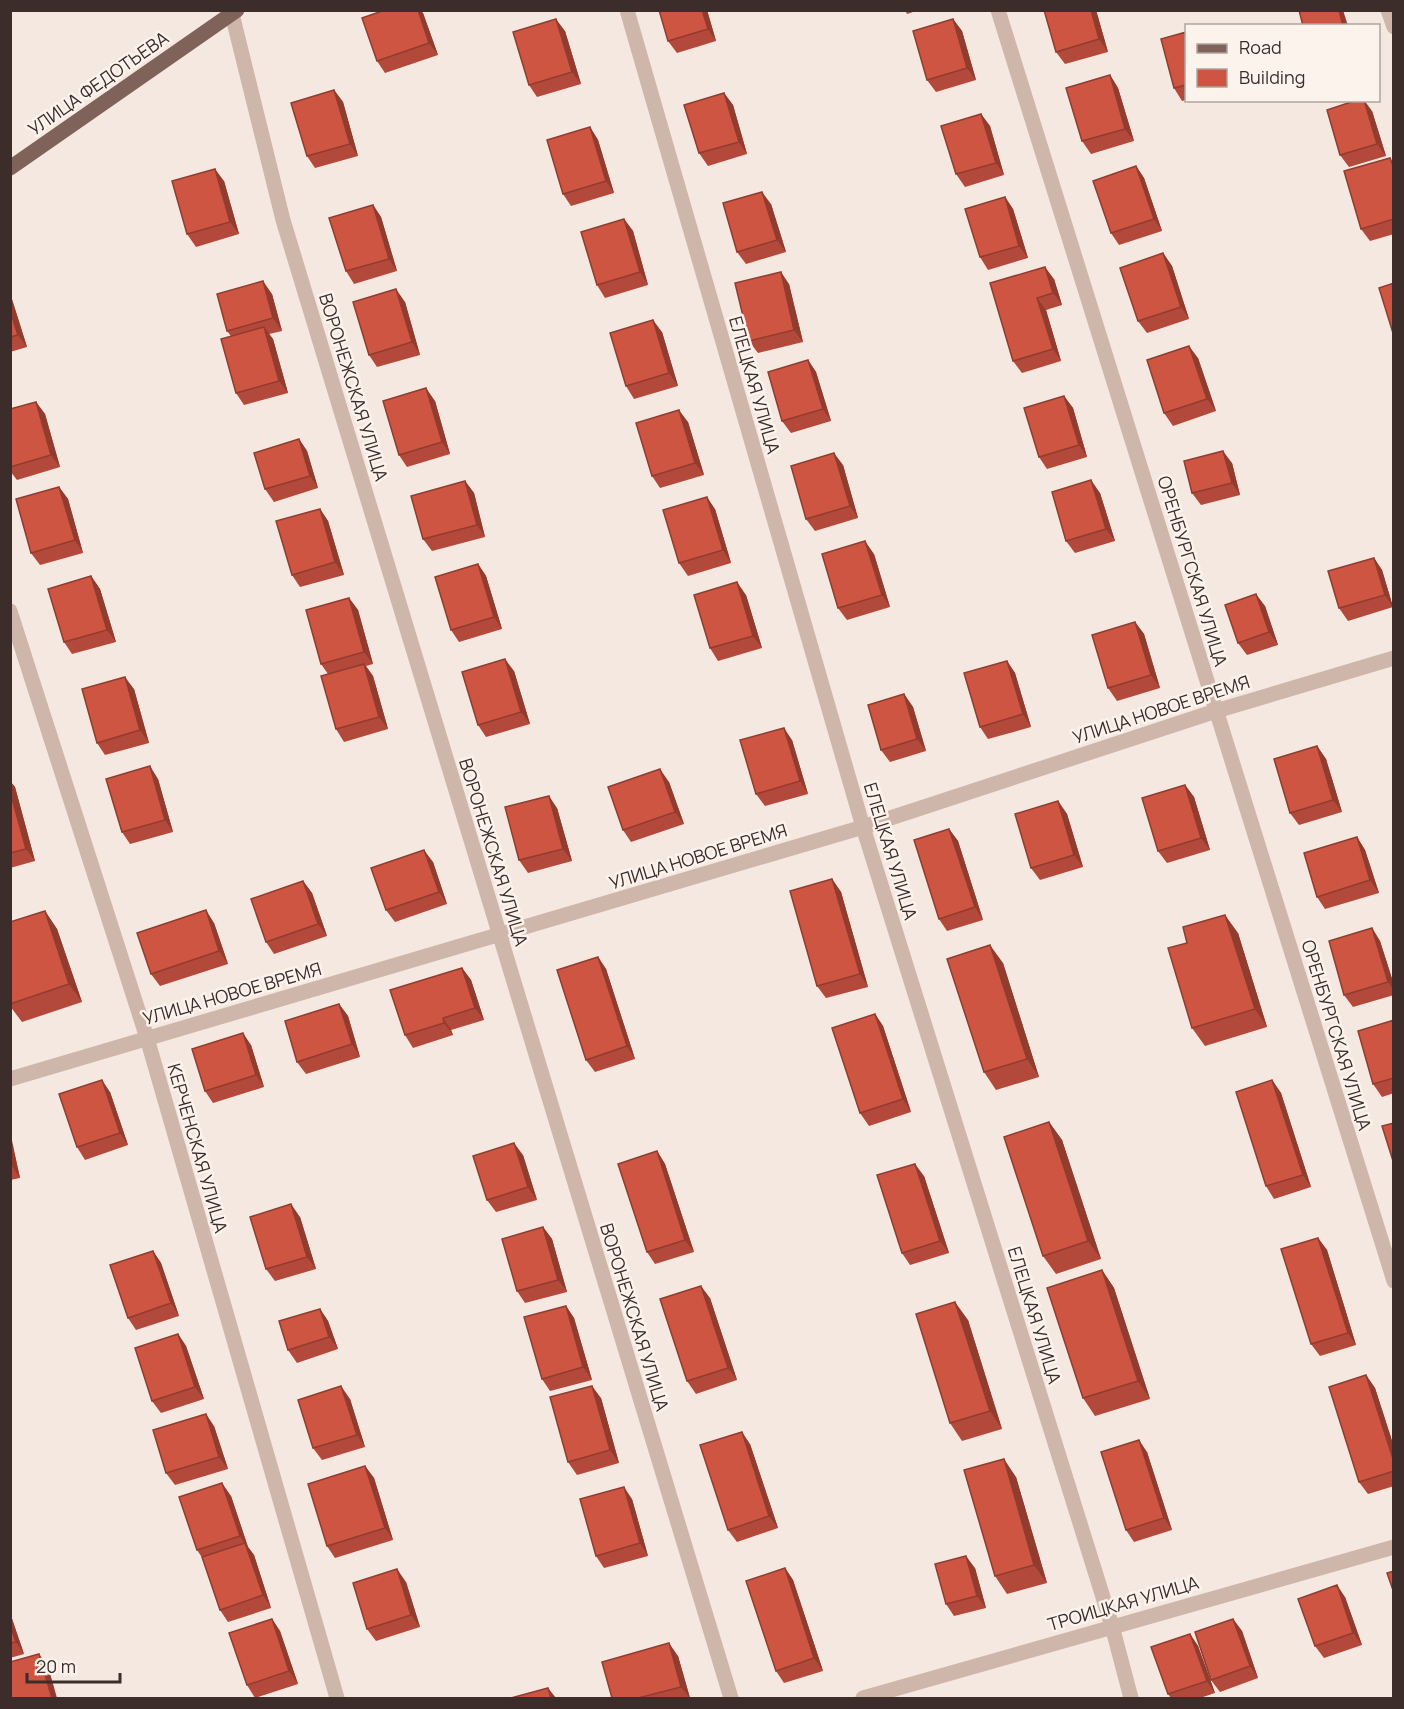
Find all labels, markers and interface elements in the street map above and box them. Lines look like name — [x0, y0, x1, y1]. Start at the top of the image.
legend — [1185, 24, 1380, 102]
street label: УЛИЦА ФЕДОТЬЕВА — [23, 25, 173, 141]
text: Road — [1239, 35, 1282, 59]
text: Building — [1239, 65, 1305, 89]
street label: ВОРОНЕЖСКАЯ УЛИЦА — [314, 290, 394, 484]
street label: ЕЛЕЦКАЯ УЛИЦА — [724, 313, 786, 457]
street label: ОРЕНБУРГСКАЯ УЛИЦА — [1153, 473, 1234, 670]
street label: УЛИЦА НОВОЕ ВРЕМЯ — [1069, 669, 1253, 749]
street label: ВОРОНЕЖСКАЯ УЛИЦА — [454, 755, 534, 949]
street label: ЕЛЕЦКАЯ УЛИЦА — [859, 779, 923, 923]
street label: УЛИЦА НОВОЕ ВРЕМЯ — [606, 818, 790, 894]
street label: ОРЕНБУРГСКАЯ УЛИЦА — [1297, 937, 1378, 1134]
street label: УЛИЦА НОВОЕ ВРЕМЯ — [140, 956, 324, 1030]
street label: КЕРЧЕНСКАЯ УЛИЦА — [162, 1061, 234, 1236]
street label: ВОРОНЕЖСКАЯ УЛИЦА — [595, 1220, 675, 1414]
street label: ЕЛЕЦКАЯ УЛИЦА — [1003, 1243, 1067, 1387]
street label: ТРОИЦКАЯ УЛИЦА — [1045, 1570, 1202, 1636]
scale bar — [27, 1646, 120, 1684]
text: 20 m — [36, 1654, 76, 1678]

